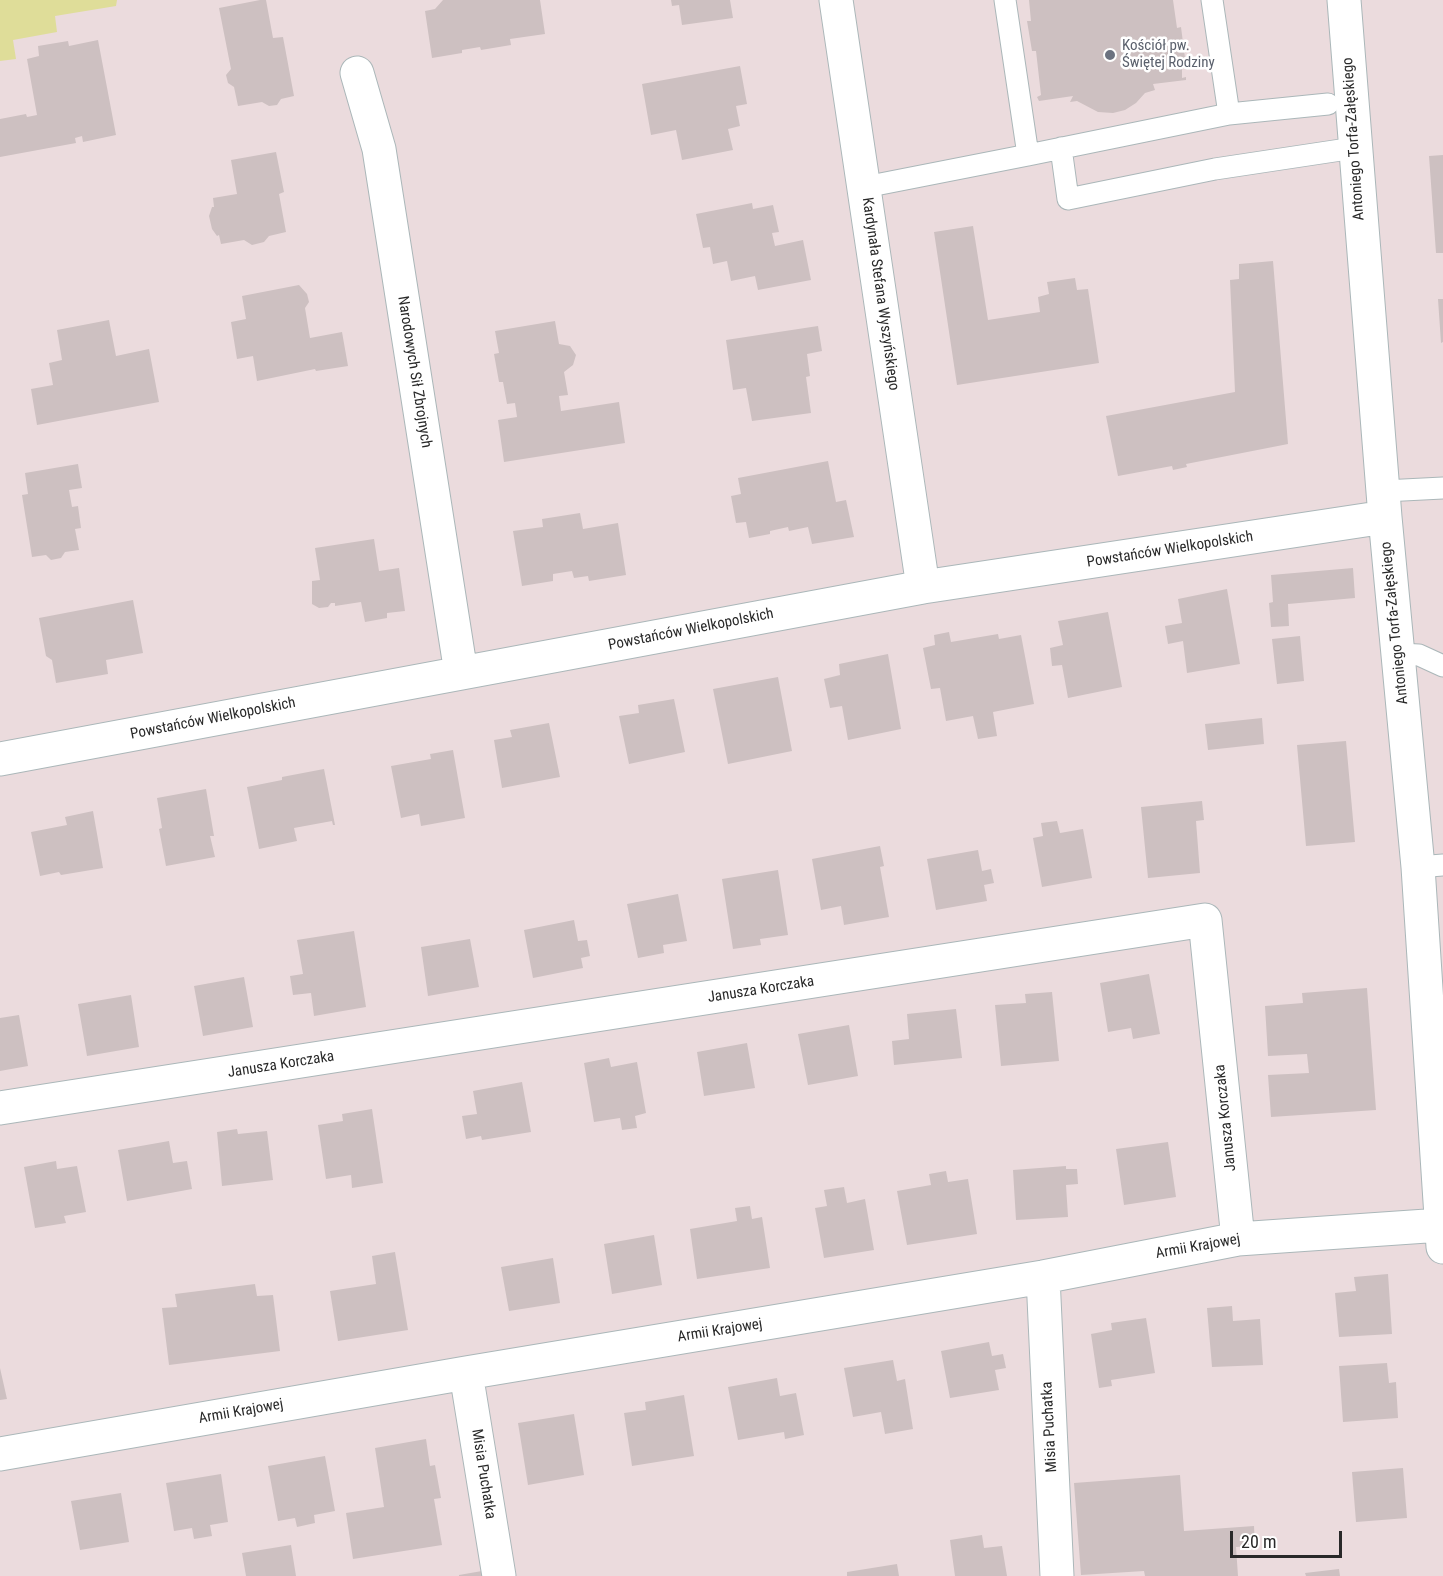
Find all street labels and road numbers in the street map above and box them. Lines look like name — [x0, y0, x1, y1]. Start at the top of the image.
street label: Antoniego Torfa-Załęskiego — [1339, 57, 1369, 221]
street label: Kardynała Stefana Wyszyńskiego — [858, 196, 902, 392]
street label: Narodowych Sił Zbrojnych — [393, 295, 435, 449]
street label: Powstańców Wielkopolskich — [1086, 528, 1254, 572]
street label: Antoniego Torfa-Załęskiego — [1377, 541, 1413, 705]
street label: Powstańców Wielkopolskich — [607, 605, 775, 655]
street label: Powstańców Wielkopolskich — [129, 694, 297, 744]
street label: Janusza Korczaka — [706, 973, 816, 1007]
street label: Janusza Korczaka — [226, 1048, 336, 1082]
street label: Janusza Korczaka — [1211, 1064, 1241, 1172]
street label: Armii Krajowej — [1154, 1231, 1242, 1263]
street label: Armii Krajowej — [676, 1315, 764, 1347]
street label: Misia Puchatka — [1039, 1381, 1061, 1473]
street label: Armii Krajowej — [197, 1396, 285, 1428]
street label: Misia Puchatka — [467, 1428, 499, 1520]

